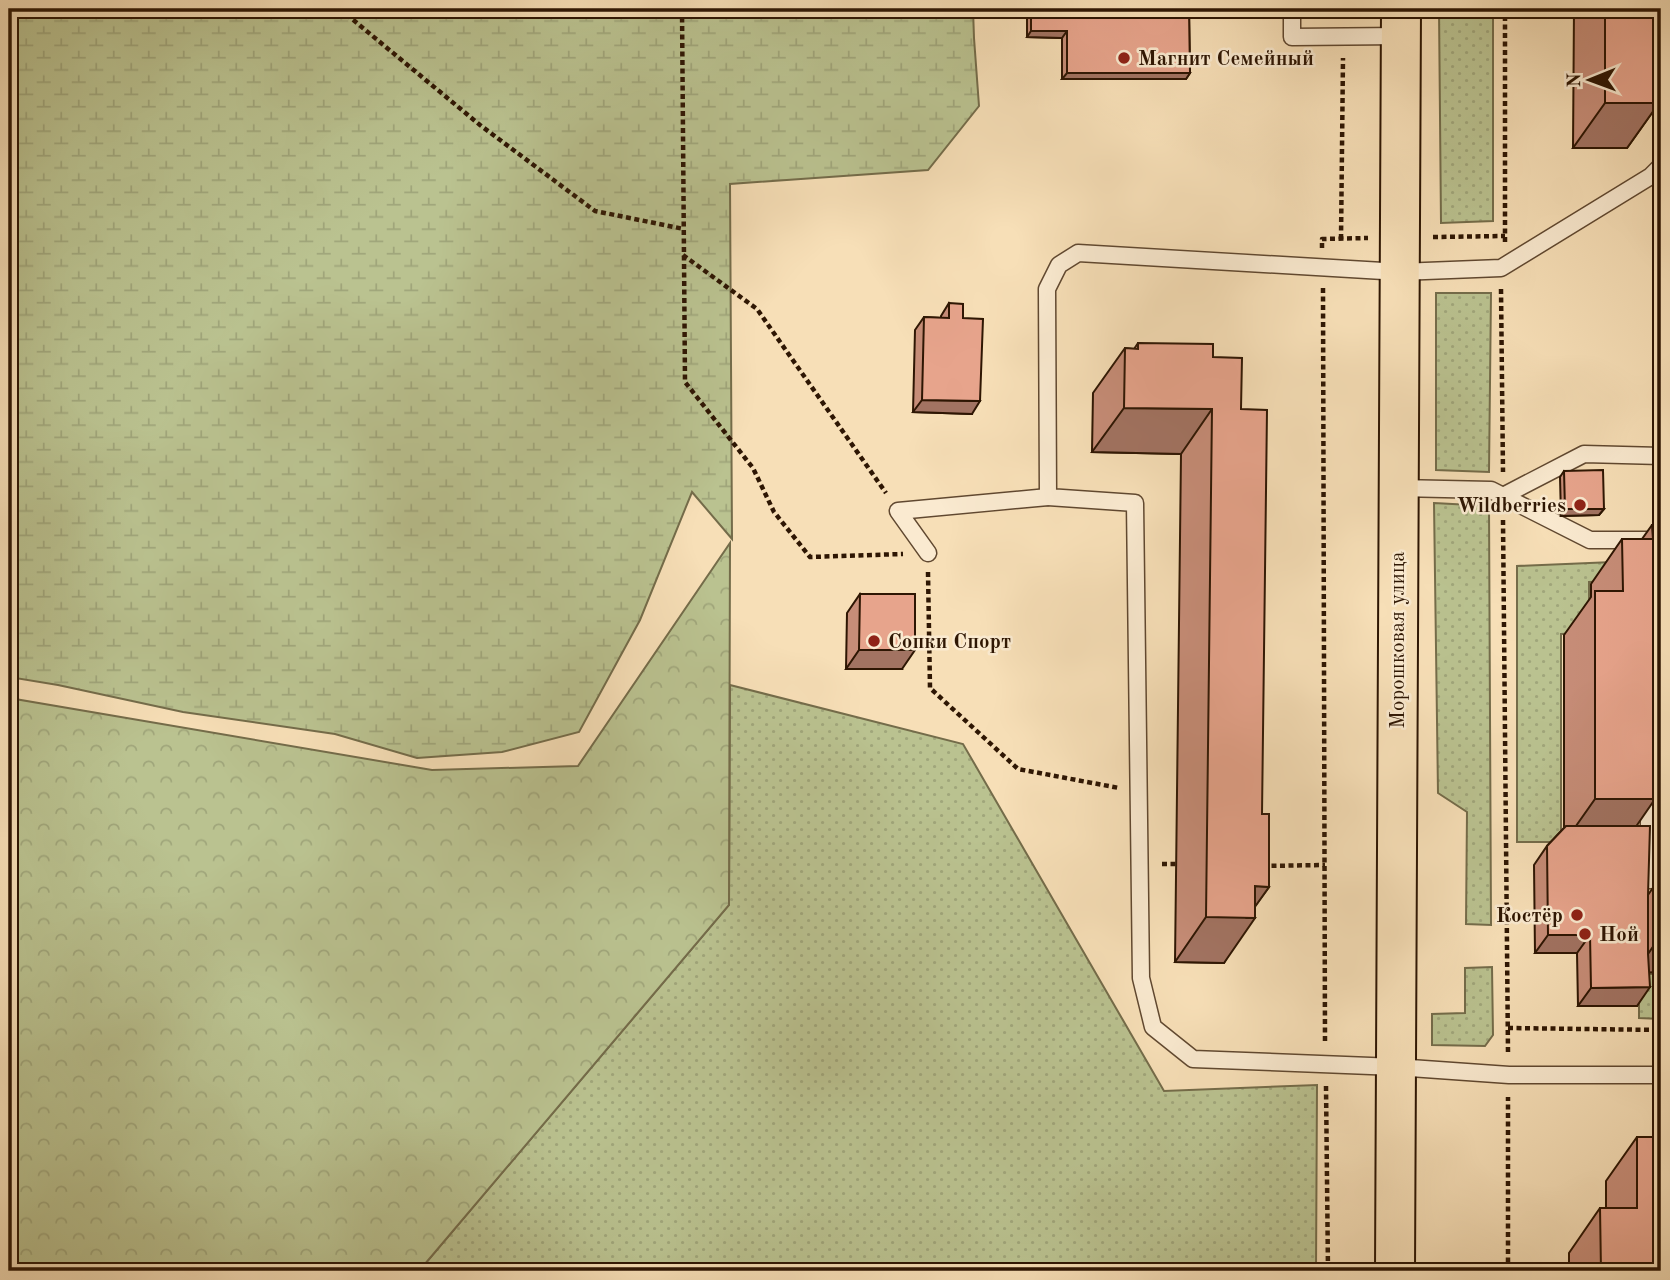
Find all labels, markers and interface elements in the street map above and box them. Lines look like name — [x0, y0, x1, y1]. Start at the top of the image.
north arrow — [1554, 46, 1624, 116]
place label: Магнит Семейный — [1138, 49, 1314, 70]
marker: Магнит Семейный — [1116, 50, 1132, 66]
text: N — [1566, 72, 1585, 88]
place label: Wildberriеs — [1456, 496, 1566, 517]
marker: Wildberriеs — [1572, 497, 1588, 513]
street label: Морошковая улица — [1388, 551, 1409, 729]
place label: Сопки Спорт — [888, 632, 1011, 653]
marker: Сопки Спорт — [866, 633, 882, 649]
place label: Костёр — [1496, 906, 1563, 927]
marker: Костёр — [1569, 907, 1585, 923]
place label: Ной — [1599, 925, 1639, 946]
marker: Ной — [1577, 926, 1593, 942]

